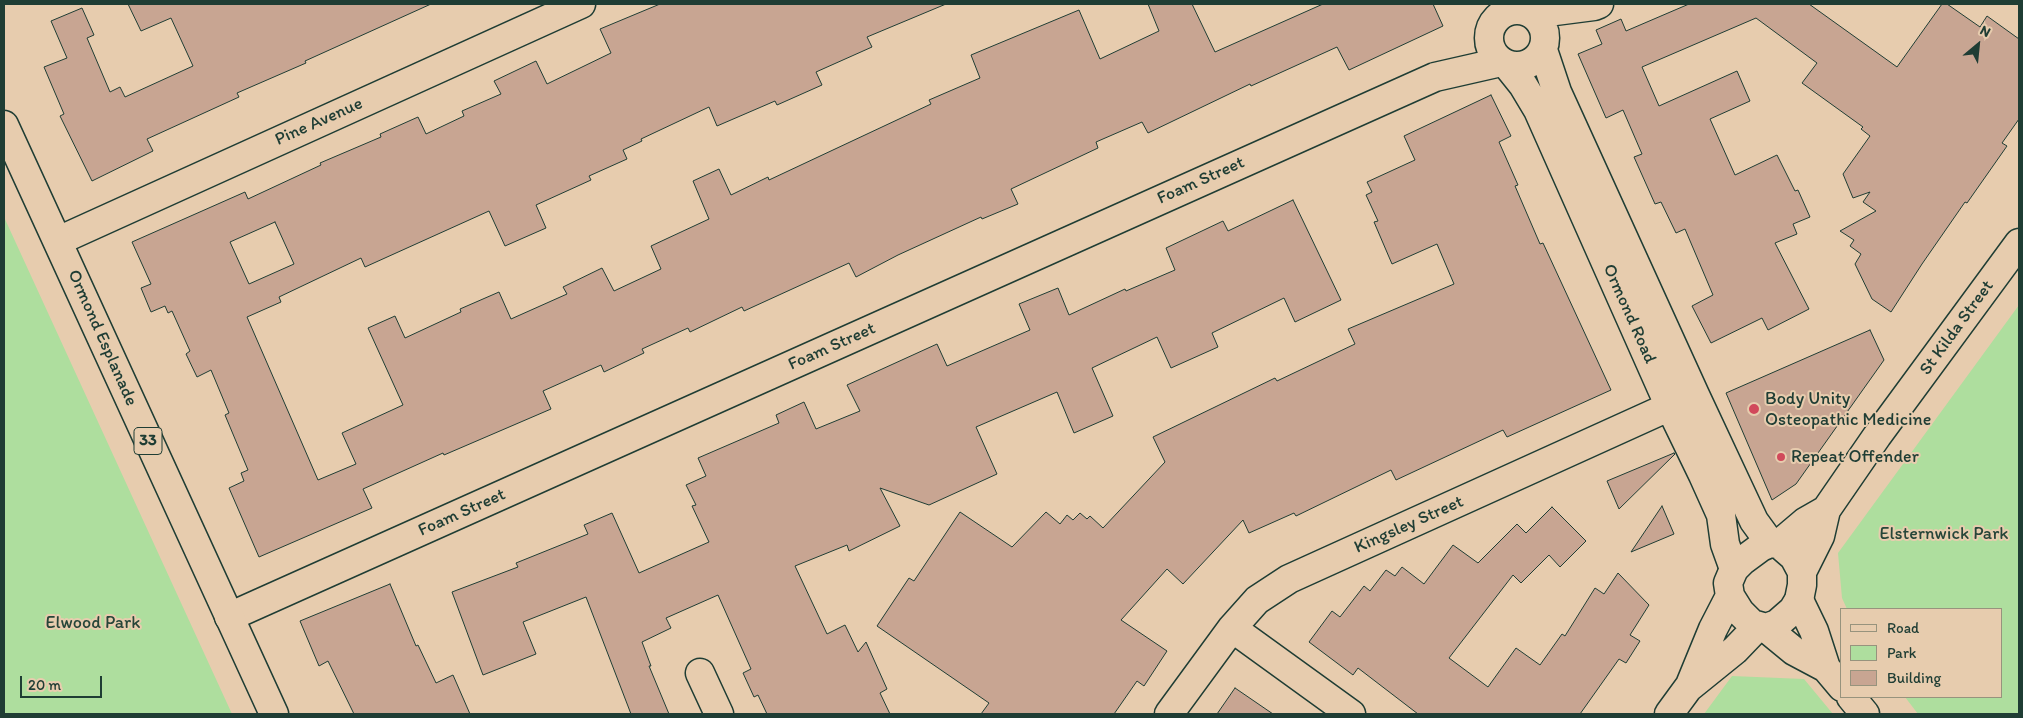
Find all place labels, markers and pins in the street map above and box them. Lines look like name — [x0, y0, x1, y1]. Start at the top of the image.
place label: Body Unity Osteopathic Medicine — [1765, 388, 1931, 430]
marker: Body Unity Osteopathic Medicine — [1747, 402, 1761, 416]
place label: Repeat Offender — [1791, 446, 1919, 468]
marker: Repeat Offender — [1775, 451, 1787, 463]

